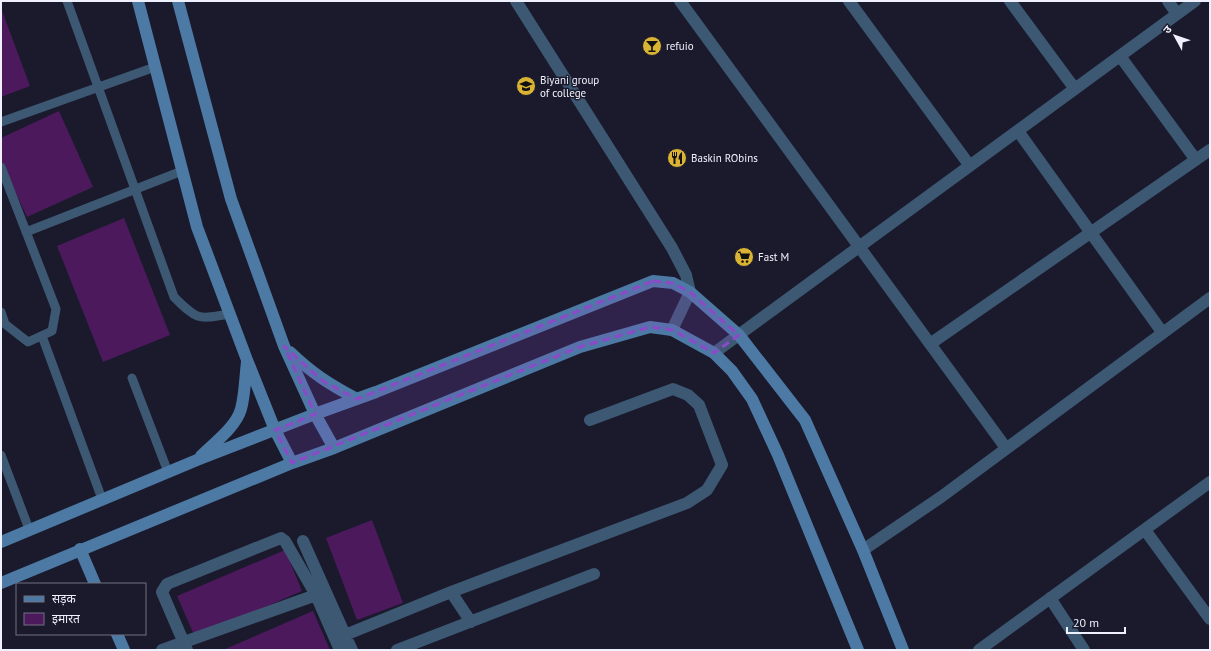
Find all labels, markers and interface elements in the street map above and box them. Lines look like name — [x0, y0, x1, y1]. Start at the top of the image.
north arrow — [1155, 16, 1195, 56]
text: उ — [1160, 22, 1175, 37]
bar icon: refuio — [641, 35, 663, 57]
place label: refuio — [666, 39, 694, 53]
place label: Biyani group of college — [540, 73, 599, 100]
school or university icon: Biyani group of college — [515, 75, 537, 97]
restaurant icon: Baskin RObins — [666, 147, 688, 169]
place label: Baskin RObins — [691, 151, 758, 165]
supermarket icon: Fast M — [733, 246, 755, 268]
place label: Fast M — [758, 250, 789, 264]
legend — [16, 583, 146, 635]
text: सड़क — [52, 591, 77, 606]
scale bar — [1067, 609, 1125, 635]
text: इमारत — [52, 611, 81, 626]
text: 20 m — [1073, 615, 1099, 630]

